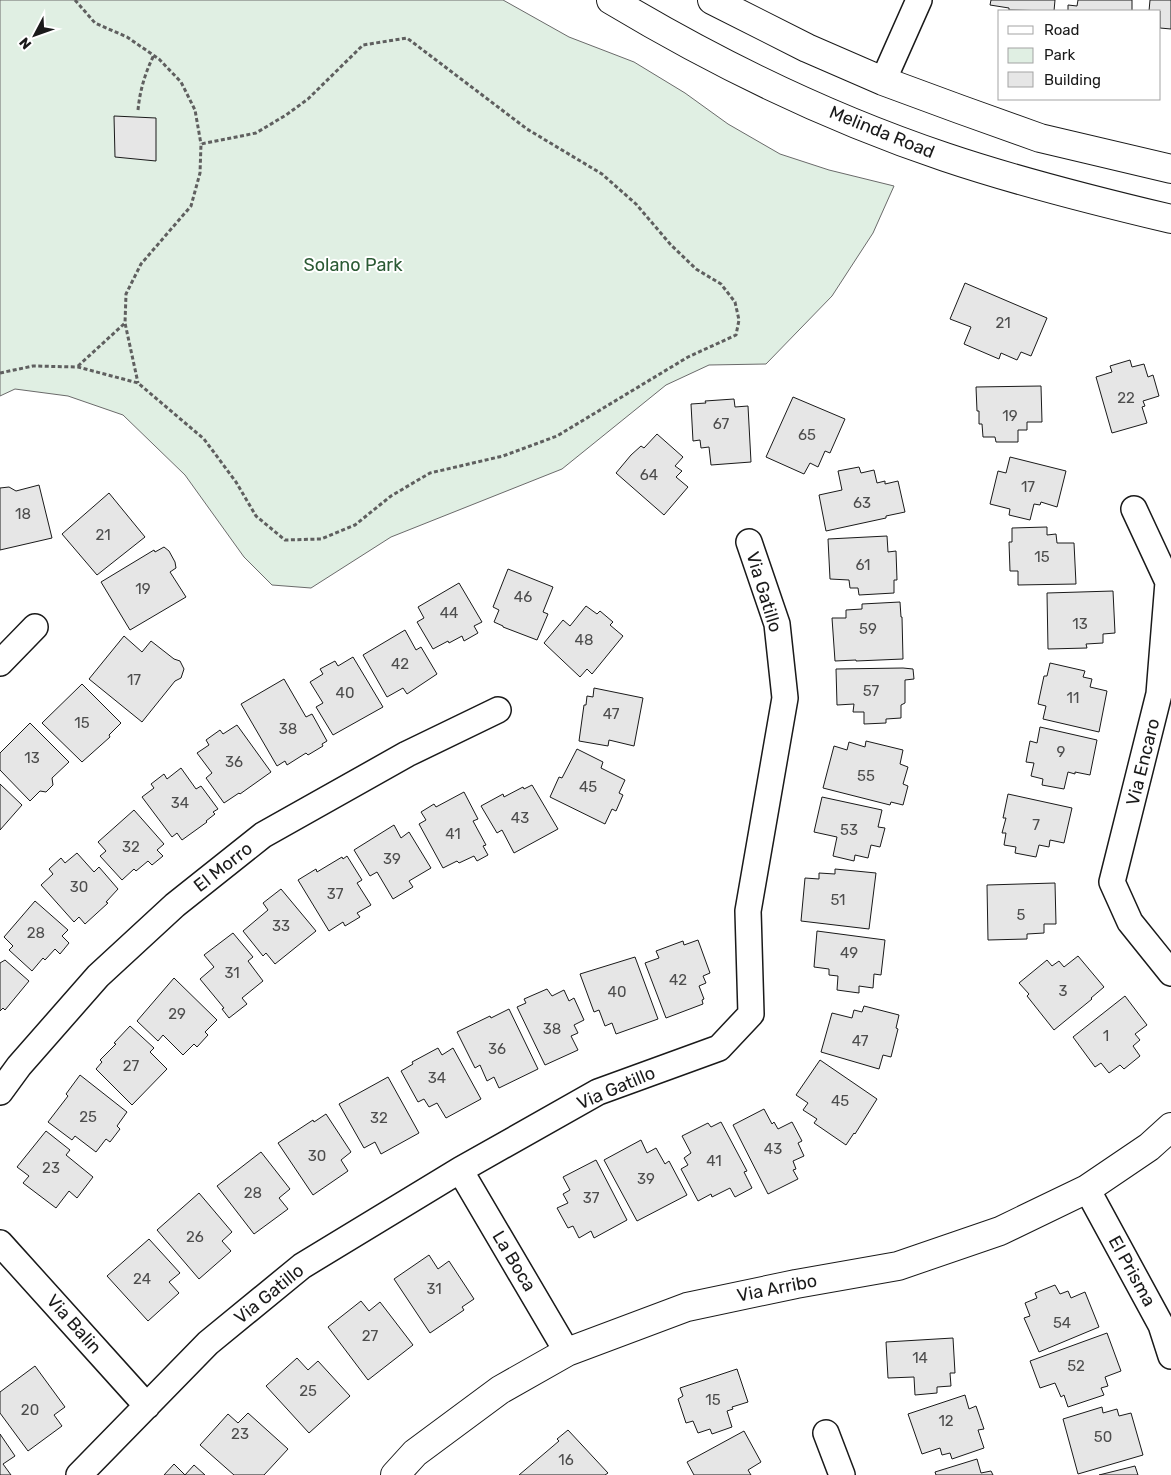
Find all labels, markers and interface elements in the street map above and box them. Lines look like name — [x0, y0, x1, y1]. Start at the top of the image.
north arrow — [10, 10, 60, 60]
legend — [998, 10, 1161, 100]
text: Road — [1044, 21, 1080, 39]
text: N — [16, 34, 35, 53]
text: Park — [1044, 46, 1075, 64]
text: Building — [1044, 71, 1101, 89]
street label: Melinda Road — [826, 101, 938, 163]
park label: Solano Park — [304, 254, 403, 276]
house number: 21 — [995, 314, 1011, 332]
house number: 22 — [1117, 389, 1135, 407]
house number: 19 — [1002, 407, 1018, 425]
house number: 67 — [713, 415, 729, 433]
house number: 65 — [798, 426, 816, 444]
house number: 64 — [640, 466, 658, 484]
house number: 17 — [1021, 478, 1035, 496]
house number: 63 — [853, 494, 871, 512]
house number: 18 — [15, 505, 31, 523]
house number: 21 — [95, 526, 111, 544]
house number: 15 — [1034, 548, 1050, 566]
street label: Via Gatillo — [741, 549, 787, 635]
house number: 61 — [855, 556, 871, 574]
house number: 19 — [135, 580, 151, 598]
house number: 46 — [514, 588, 532, 606]
house number: 44 — [440, 604, 458, 622]
house number: 13 — [1072, 615, 1088, 633]
house number: 59 — [859, 620, 877, 638]
house number: 48 — [575, 631, 593, 649]
house number: 42 — [391, 655, 409, 673]
house number: 17 — [127, 671, 141, 689]
house number: 57 — [863, 682, 880, 700]
house number: 40 — [336, 684, 354, 702]
house number: 11 — [1067, 689, 1079, 707]
house number: 47 — [603, 705, 620, 723]
house number: 15 — [74, 714, 90, 732]
street label: Via Encaro — [1122, 716, 1164, 808]
house number: 38 — [279, 720, 297, 738]
house number: 9 — [1057, 743, 1066, 761]
house number: 13 — [24, 749, 40, 767]
house number: 36 — [225, 753, 243, 771]
house number: 55 — [857, 767, 875, 785]
house number: 45 — [579, 778, 597, 796]
house number: 34 — [171, 794, 189, 812]
house number: 43 — [511, 809, 529, 827]
house number: 7 — [1032, 816, 1040, 834]
house number: 53 — [840, 821, 858, 839]
house number: 41 — [445, 825, 461, 843]
street label: El Morro — [189, 837, 257, 897]
house number: 32 — [122, 838, 140, 856]
house number: 39 — [383, 850, 401, 868]
house number: 30 — [70, 878, 88, 896]
house number: 37 — [327, 885, 344, 903]
house number: 51 — [830, 891, 846, 909]
house number: 5 — [1017, 906, 1026, 924]
house number: 33 — [272, 917, 290, 935]
house number: 28 — [27, 924, 45, 942]
house number: 49 — [840, 944, 858, 962]
house number: 31 — [224, 964, 240, 982]
house number: 42 — [669, 971, 687, 989]
house number: 3 — [1058, 982, 1068, 1000]
house number: 40 — [608, 983, 626, 1001]
house number: 29 — [168, 1005, 186, 1023]
house number: 38 — [543, 1020, 561, 1038]
house number: 1 — [1103, 1027, 1109, 1045]
house number: 47 — [852, 1032, 869, 1050]
house number: 36 — [488, 1040, 506, 1058]
house number: 27 — [123, 1057, 140, 1075]
street label: Via Gatillo — [573, 1062, 659, 1114]
house number: 34 — [428, 1069, 446, 1087]
house number: 45 — [831, 1092, 849, 1110]
house number: 25 — [79, 1108, 97, 1126]
house number: 32 — [370, 1109, 388, 1127]
house number: 43 — [764, 1140, 782, 1158]
house number: 30 — [308, 1147, 326, 1165]
house number: 41 — [706, 1152, 722, 1170]
house number: 23 — [42, 1159, 60, 1177]
house number: 39 — [637, 1170, 655, 1188]
house number: 28 — [244, 1184, 262, 1202]
house number: 37 — [583, 1189, 600, 1207]
street label: La Boca — [487, 1227, 541, 1295]
house number: 26 — [186, 1228, 204, 1246]
street label: El Prisma — [1104, 1232, 1160, 1310]
street label: Via Gatillo — [230, 1259, 308, 1329]
street label: Via Arribo — [735, 1269, 819, 1307]
house number: 24 — [133, 1270, 151, 1288]
house number: 31 — [426, 1280, 442, 1298]
street label: Via Balin — [42, 1290, 106, 1358]
house number: 54 — [1053, 1314, 1071, 1332]
house number: 27 — [362, 1327, 379, 1345]
house number: 14 — [912, 1349, 928, 1367]
house number: 52 — [1067, 1357, 1085, 1375]
house number: 25 — [299, 1382, 317, 1400]
house number: 15 — [705, 1391, 721, 1409]
house number: 20 — [21, 1401, 39, 1419]
house number: 12 — [938, 1412, 954, 1430]
house number: 23 — [231, 1425, 249, 1443]
house number: 50 — [1094, 1428, 1112, 1446]
house number: 16 — [558, 1451, 574, 1469]

